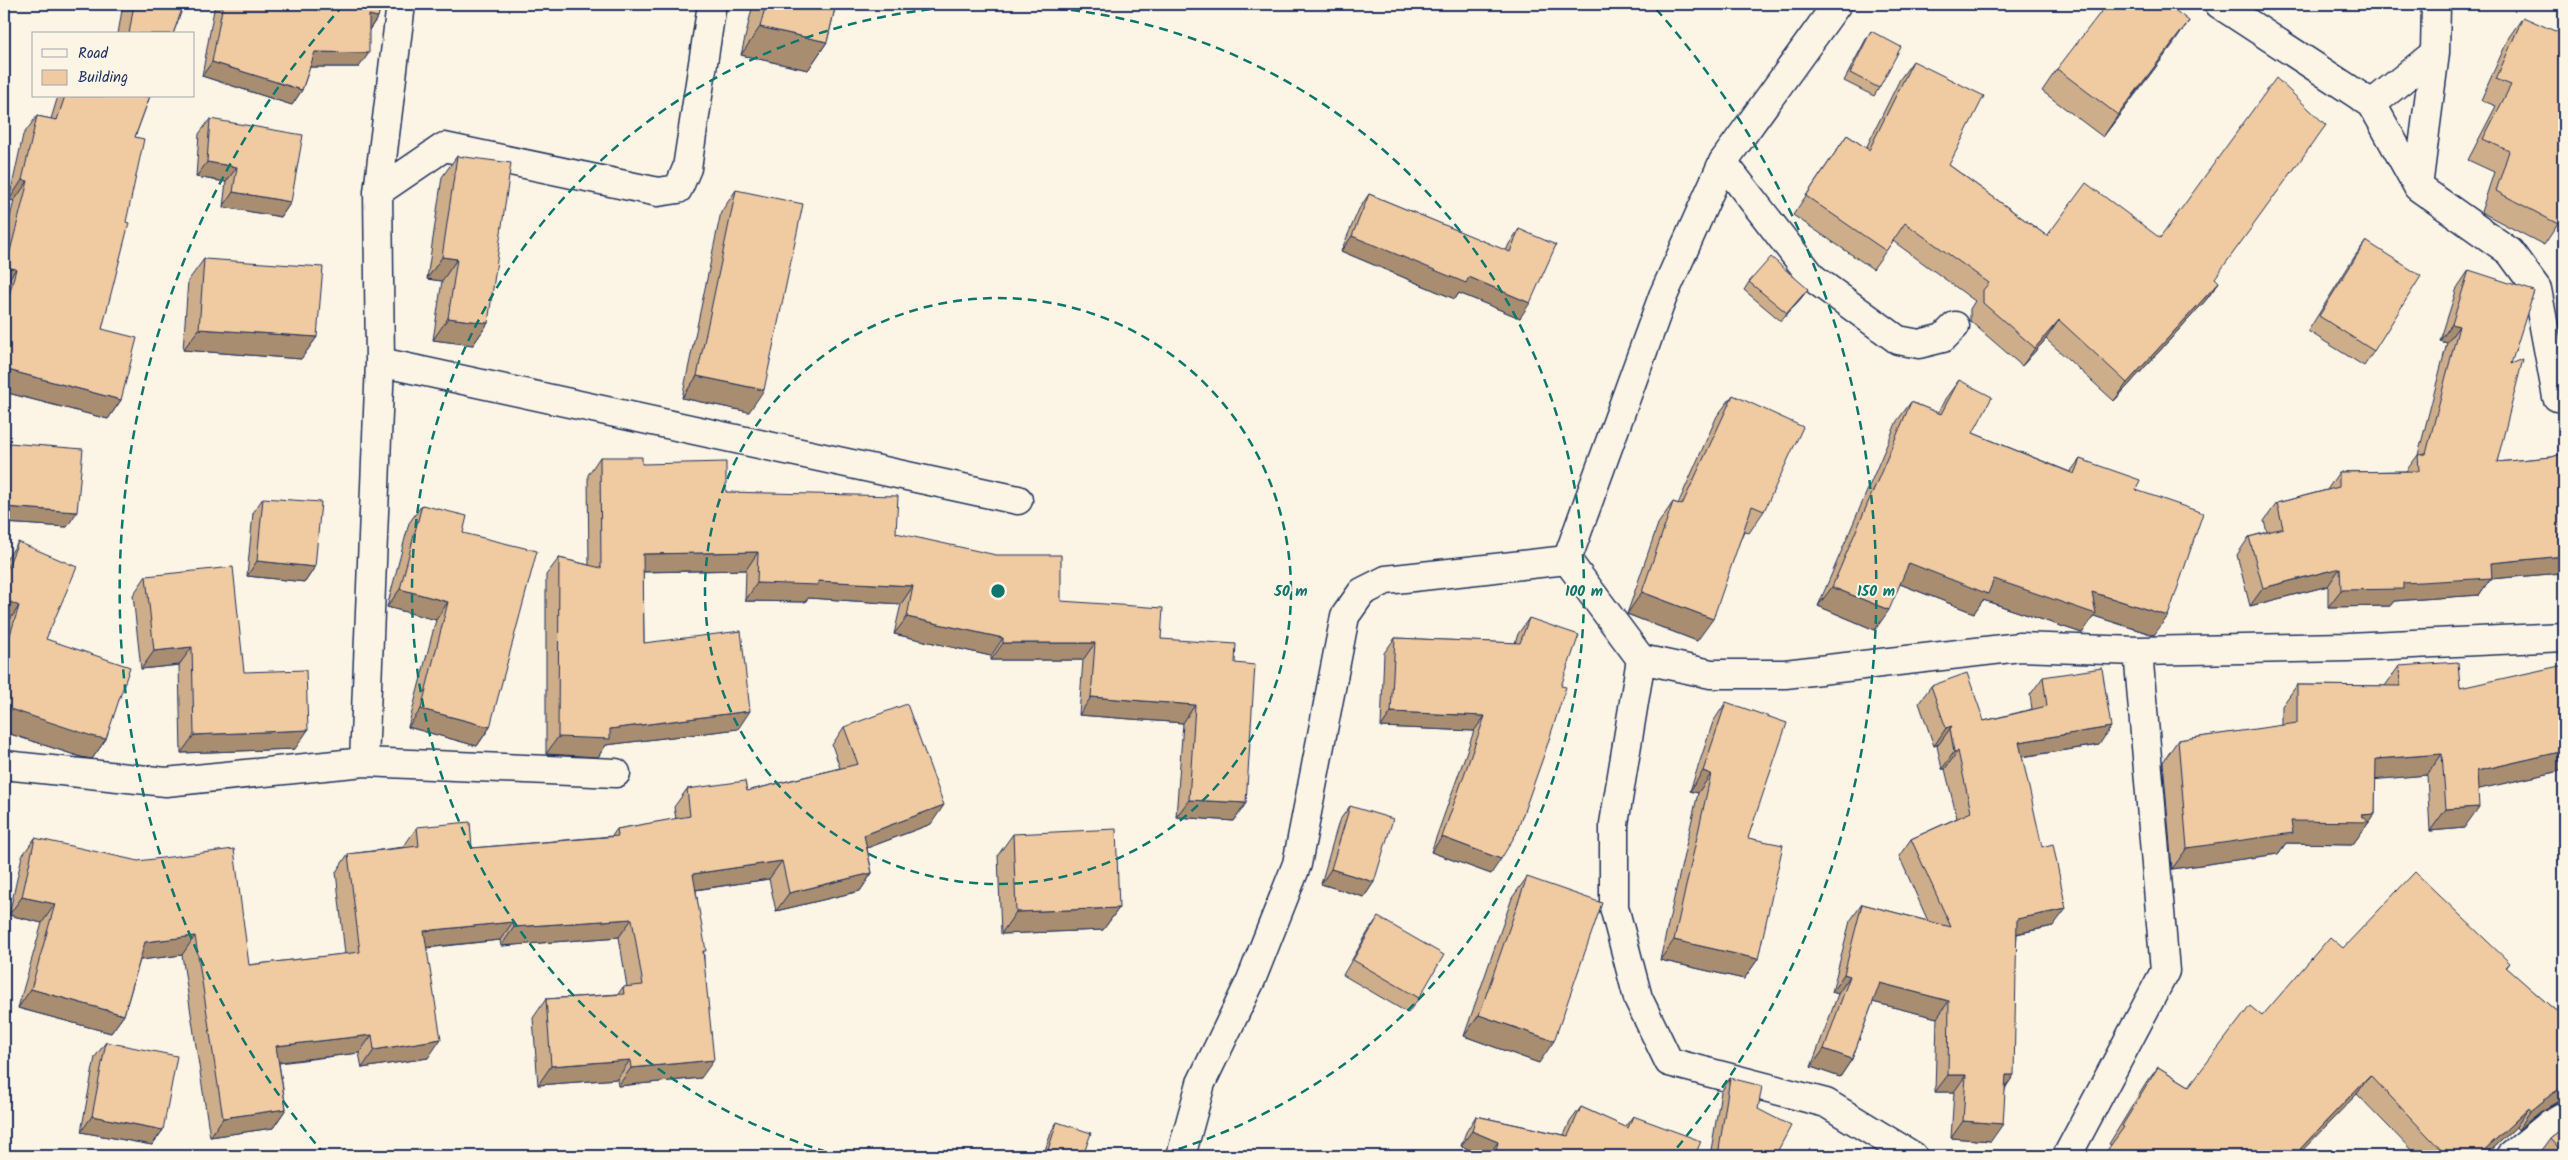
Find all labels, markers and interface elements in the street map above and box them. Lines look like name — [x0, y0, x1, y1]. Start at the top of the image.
legend — [32, 32, 195, 98]
text: Road — [78, 42, 109, 66]
text: Building — [78, 66, 128, 90]
text: 50 m — [1273, 580, 1308, 604]
text: 100 m — [1565, 580, 1603, 604]
text: 150 m — [1857, 580, 1895, 604]
centre of rings — [989, 582, 1007, 600]

